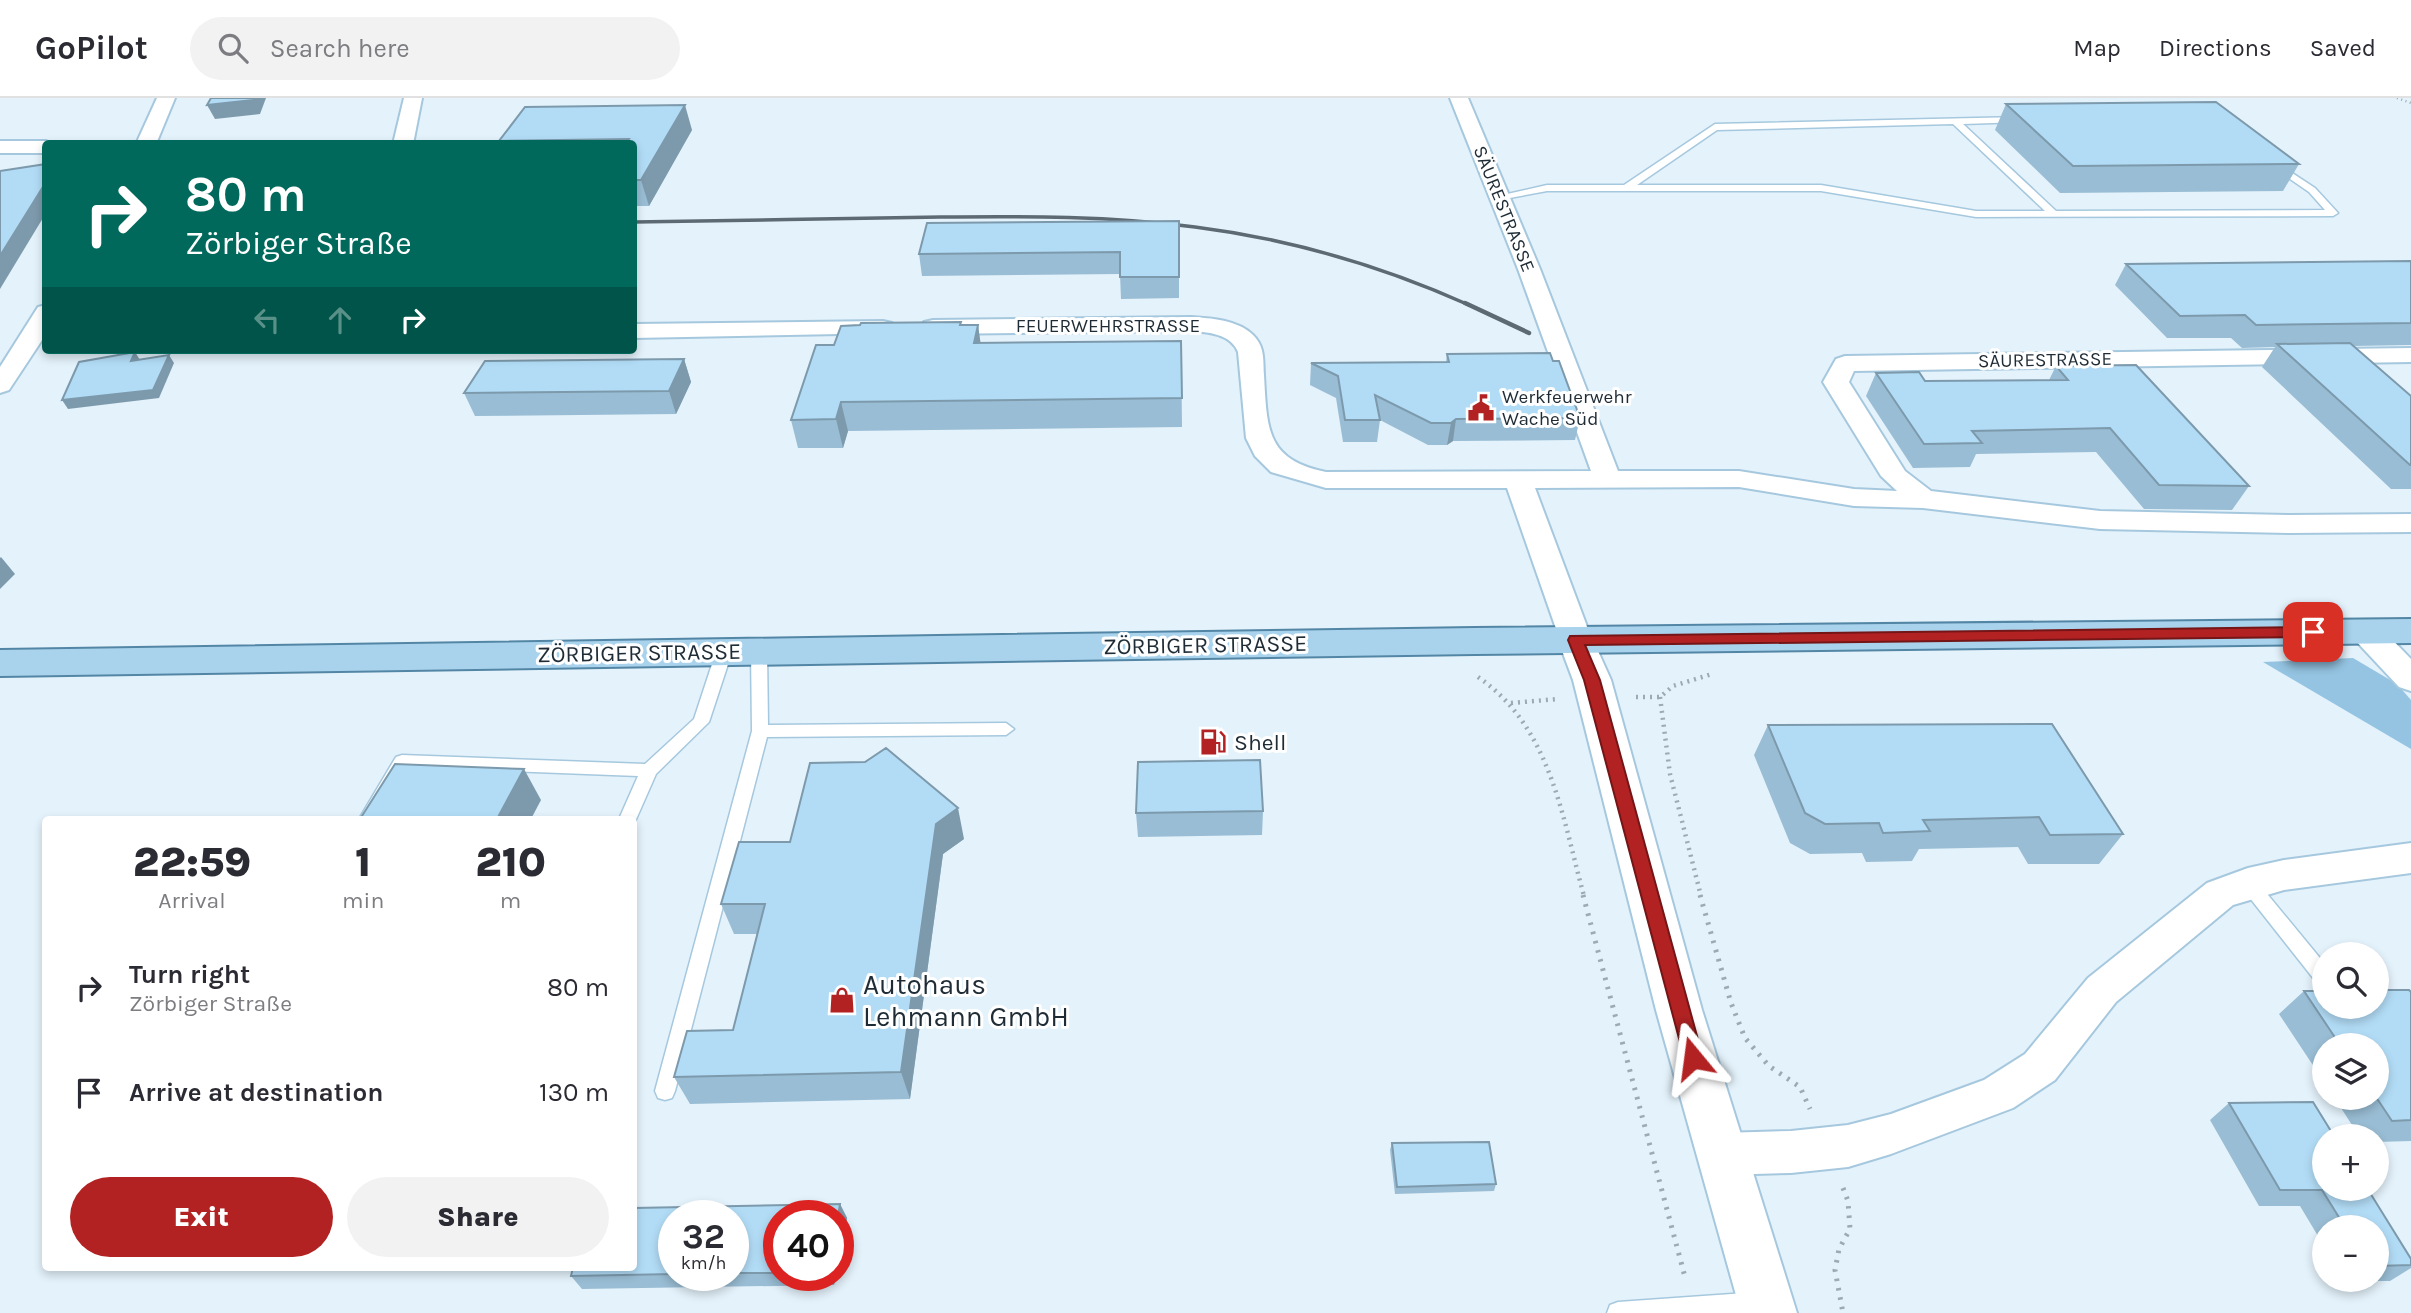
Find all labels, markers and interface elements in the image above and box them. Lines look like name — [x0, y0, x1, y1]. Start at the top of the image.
search box — [190, 17, 680, 80]
text: GoPilot — [35, 29, 148, 67]
icon: search — [214, 29, 252, 67]
text: Search here — [270, 33, 410, 64]
text: Map — [2073, 34, 2121, 62]
text: Directions — [2159, 34, 2272, 62]
text: Saved — [2310, 34, 2376, 62]
street label: SÄURESTRASSE — [1469, 143, 1539, 275]
text: 80 m — [185, 166, 307, 223]
icon: right — [70, 168, 161, 259]
text: Zörbiger Straße — [185, 225, 412, 262]
icon: left — [248, 301, 286, 339]
icon: ahead — [321, 301, 359, 339]
icon: right — [394, 301, 432, 339]
street label: FEUERWEHRSTRASSE — [1016, 315, 1200, 337]
street label: SÄURESTRASSE — [1978, 348, 2112, 372]
place label: Werkfeuerwehr Wache Süd — [1502, 386, 1632, 430]
public building icon: Werkfeuerwehr Wache Süd — [1466, 393, 1496, 423]
pin — [2283, 602, 2343, 662]
icon: arrive — [2294, 613, 2332, 651]
street label: ZÖRBIGER STRASSE — [1103, 630, 1307, 660]
street label: ZÖRBIGER STRASSE — [537, 638, 741, 668]
fuel station icon: Shell — [1198, 727, 1228, 757]
place label: Shell — [1234, 729, 1286, 756]
text: 22:59 — [133, 837, 251, 887]
text: 1 — [355, 837, 371, 887]
text: 210 — [475, 837, 546, 887]
text: Arrival — [158, 887, 226, 914]
text: min — [342, 887, 384, 914]
text: m — [500, 887, 521, 914]
map controls — [2312, 942, 2389, 1292]
button: search — [2312, 942, 2389, 1019]
text: Turn right — [129, 959, 250, 990]
place label: Autohaus Lehmann GmbH — [863, 968, 1069, 1033]
icon: right — [70, 969, 108, 1007]
text: 80 m — [547, 972, 609, 1003]
shop icon: Autohaus Lehmann GmbH — [827, 985, 857, 1015]
text: Zörbiger Straße — [129, 990, 292, 1017]
position arrow — [1656, 1021, 1730, 1095]
button: layers — [2312, 1033, 2389, 1110]
icon: arrive — [70, 1074, 108, 1112]
text: Arrive at destination — [129, 1077, 383, 1108]
text: 130 m — [539, 1077, 609, 1108]
button: + — [2312, 1124, 2389, 1201]
button: Exit — [70, 1177, 333, 1257]
button: Share — [347, 1177, 609, 1257]
speed limit sign: 40 — [763, 1200, 854, 1291]
button: − — [2312, 1215, 2389, 1292]
text: 32 — [682, 1216, 725, 1257]
text: km/h — [681, 1252, 726, 1274]

